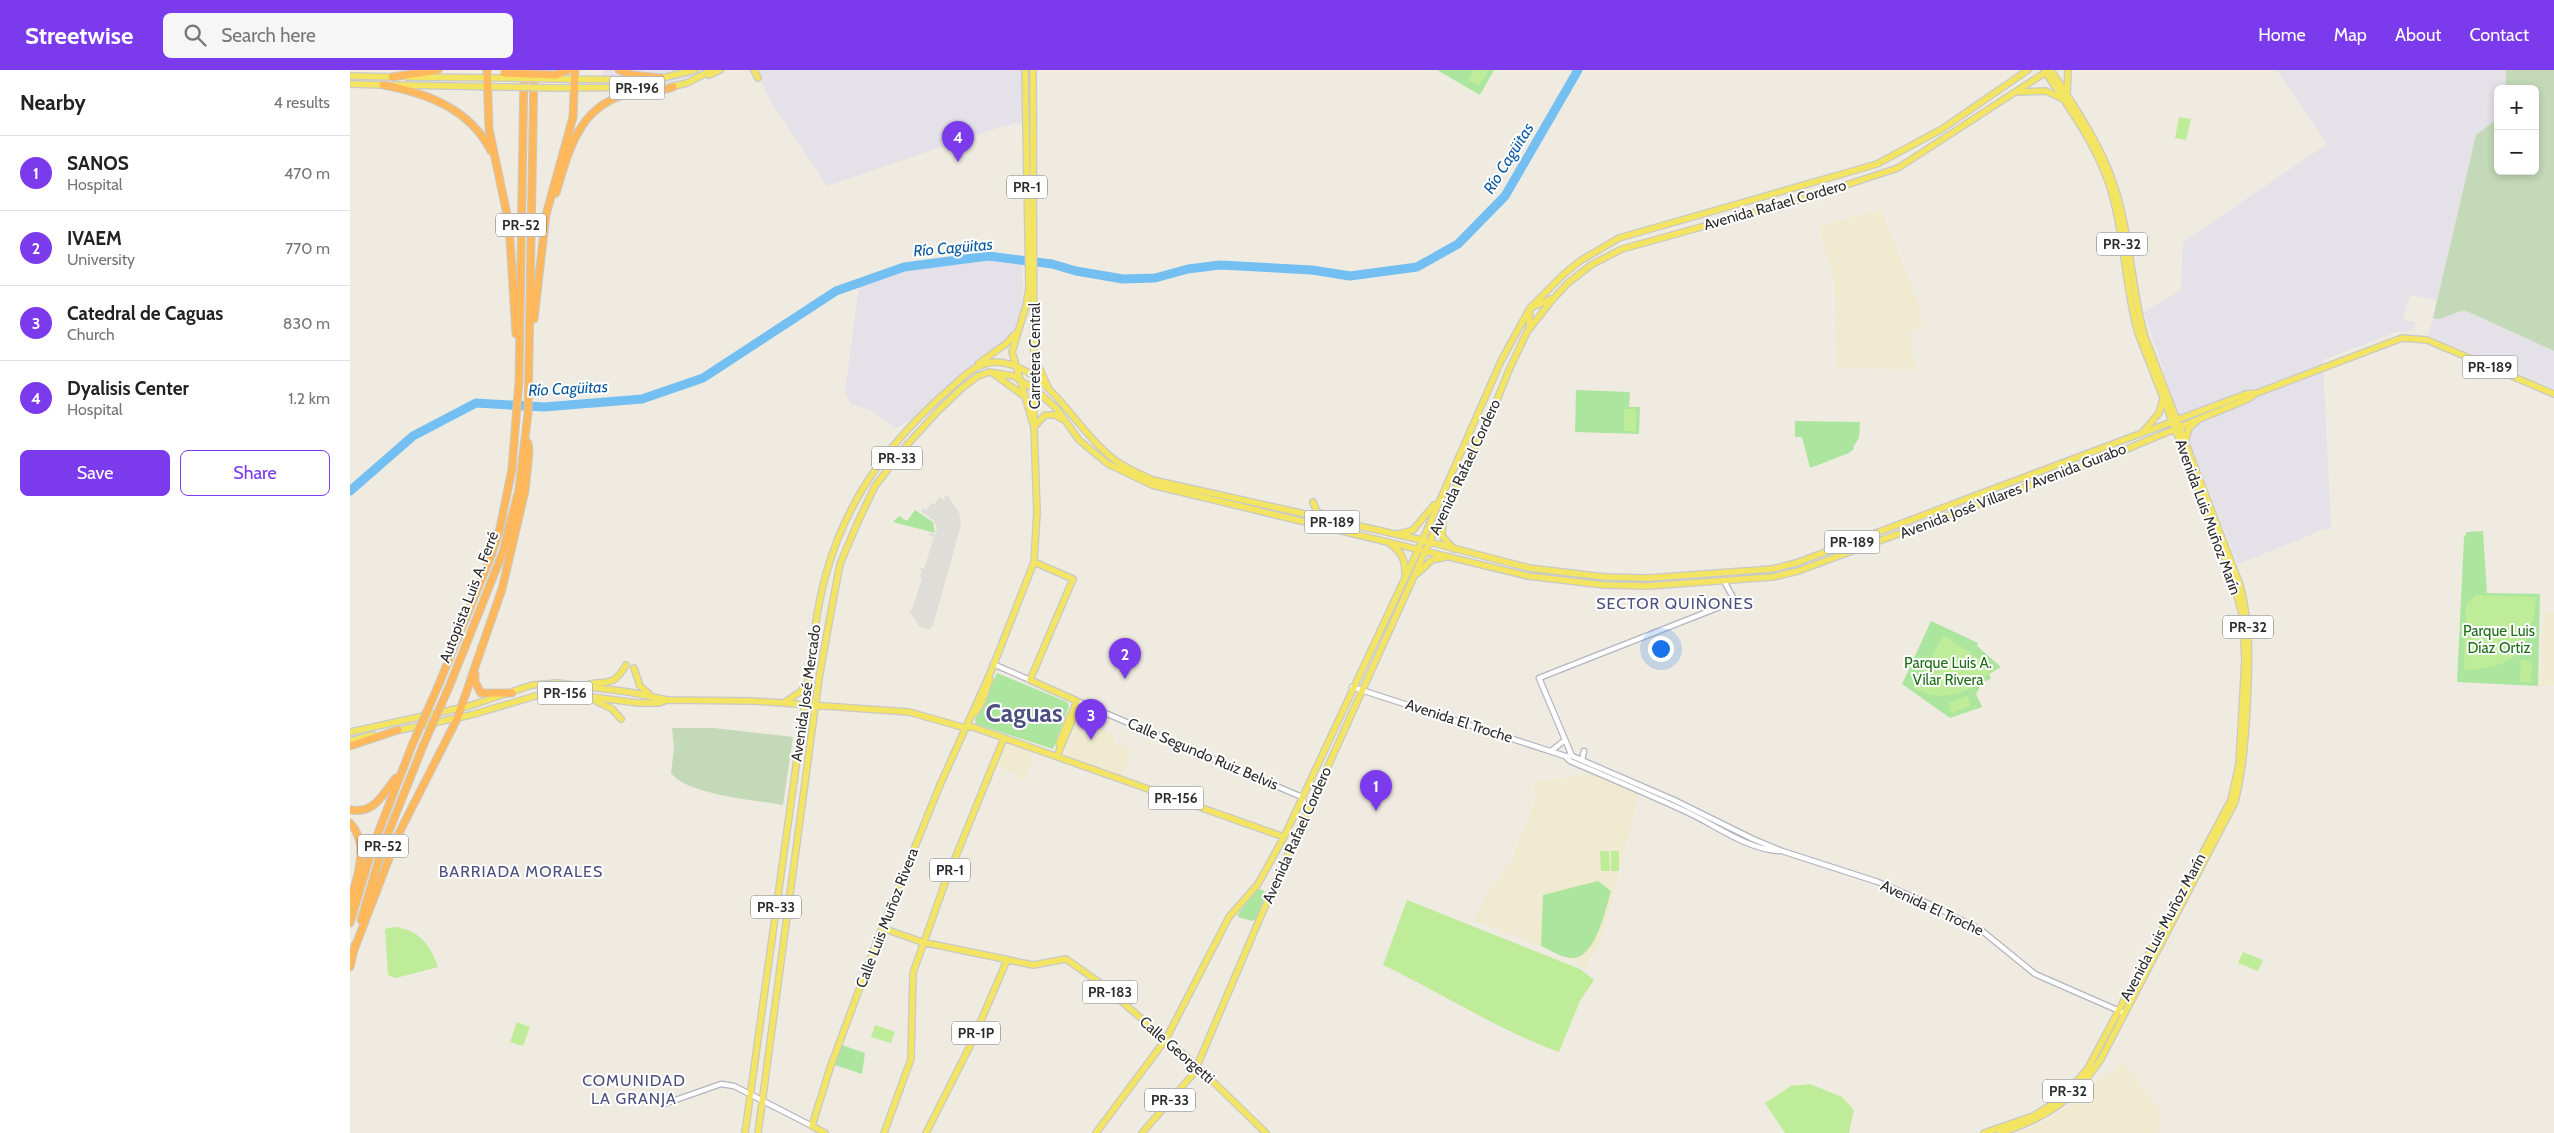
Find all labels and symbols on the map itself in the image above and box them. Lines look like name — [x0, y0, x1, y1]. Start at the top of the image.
road number: PR-196 — [610, 77, 664, 100]
water label: Río Cagüitas — [1479, 119, 1538, 197]
pin: 4 — [942, 121, 974, 162]
road number: PR-1 — [1007, 175, 1047, 198]
street label: Avenida Rafael Cordero — [1702, 176, 1848, 234]
road number: PR-52 — [496, 214, 546, 236]
road number: PR-32 — [2097, 232, 2147, 255]
water label: Río Cagüitas — [912, 235, 994, 260]
street label: Carretera Central — [1026, 302, 1044, 409]
road number: PR-189 — [2462, 356, 2518, 378]
water label: Río Cagüitas — [528, 377, 608, 400]
street label: Avenida Rafael Cordero — [1426, 396, 1504, 538]
street label: Avenida Luis Muñoz Marín — [2171, 437, 2245, 597]
street label: Avenida José Villares / Avenida Gurabo — [1897, 439, 2129, 543]
road number: PR-33 — [872, 446, 922, 469]
road number: PR-189 — [1304, 511, 1360, 534]
street label: Autopista Luis A. Ferré — [436, 529, 502, 665]
road number: PR-189 — [1824, 531, 1880, 554]
district label: SECTOR QUIÑONES — [1596, 594, 1754, 613]
road number: PR-32 — [2223, 616, 2273, 638]
park label: Parque Luis Díaz Ortiz — [2463, 622, 2535, 657]
street label: Avenida José Mercado — [787, 623, 825, 763]
your location — [1648, 636, 1674, 662]
pin: 2 — [1109, 638, 1141, 679]
park label: Parque Luis A. Vilar Rivera — [1904, 654, 1992, 689]
road number: PR-156 — [538, 682, 592, 704]
street label: Avenida El Troche — [1403, 695, 1515, 747]
district label: Caguas — [985, 698, 1063, 728]
pin: 3 — [1075, 699, 1107, 740]
street label: Calle Segundo Ruiz Belvis — [1125, 714, 1281, 794]
street label: Avenida Rafael Cordero — [1259, 764, 1335, 906]
pin: 1 — [1360, 770, 1392, 811]
road number: PR-156 — [1148, 786, 1204, 810]
road number: PR-52 — [358, 834, 408, 858]
street label: Calle Luis Muñoz Rivera — [852, 845, 922, 990]
street label: Avenida Luis Muñoz Marín — [2116, 850, 2210, 1004]
road number: PR-1 — [930, 858, 970, 882]
district label: BARRIADA MORALES — [439, 862, 603, 881]
street label: Avenida El Troche — [1878, 876, 1987, 940]
road number: PR-33 — [751, 896, 801, 919]
road number: PR-183 — [1082, 980, 1138, 1004]
street label: Calle Georgetti — [1136, 1013, 1218, 1087]
road number: PR-1P — [952, 1021, 1000, 1044]
district label: COMUNIDAD LA GRANJA — [582, 1071, 686, 1108]
road number: PR-32 — [2043, 1079, 2093, 1102]
road number: PR-33 — [1145, 1088, 1195, 1112]

